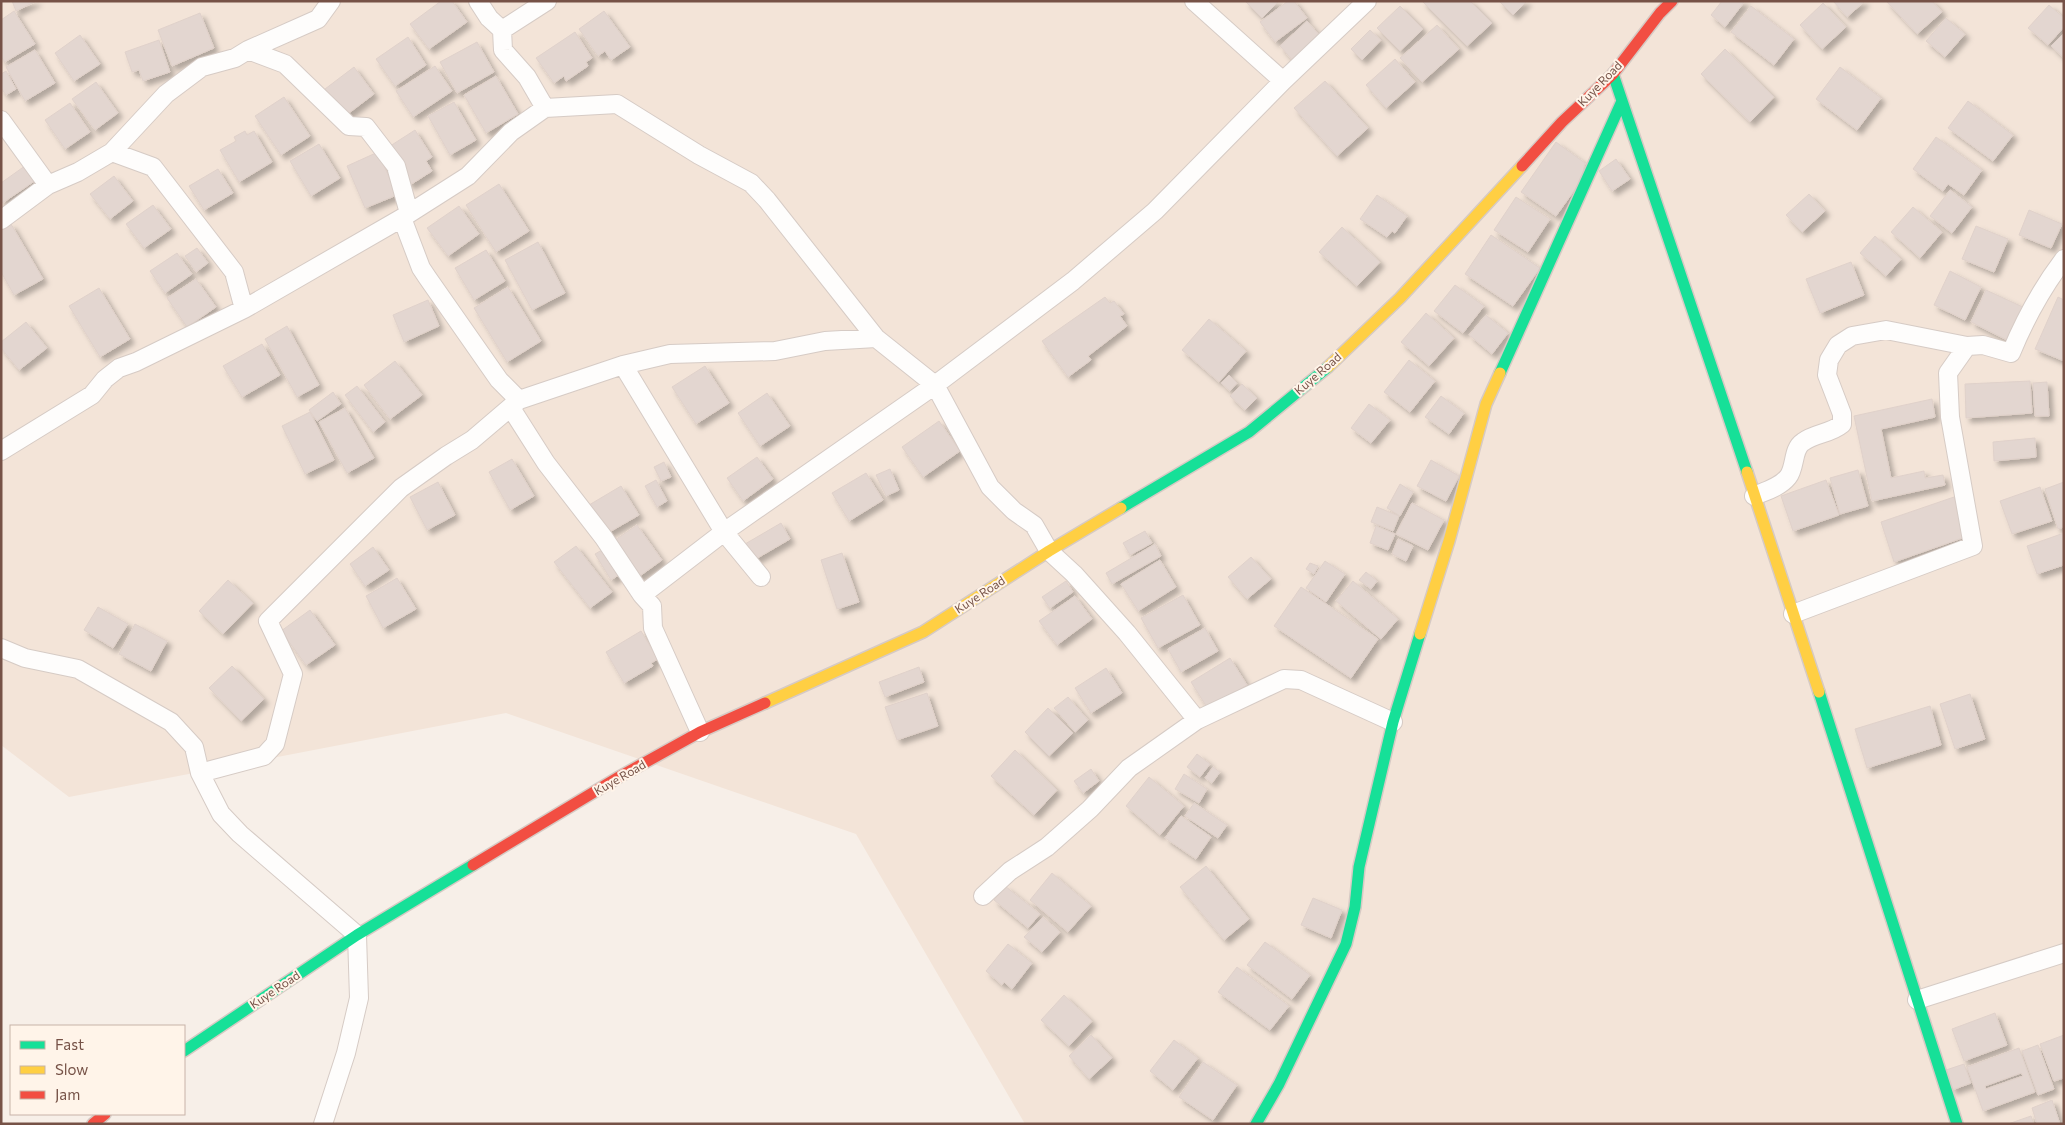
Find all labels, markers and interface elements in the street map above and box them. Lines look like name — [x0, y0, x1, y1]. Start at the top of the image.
street label: Kuye Road — [1574, 58, 1624, 109]
street label: Kuye Road — [1291, 349, 1344, 397]
street label: Kuye Road — [952, 573, 1007, 616]
street label: Kuye Road — [591, 757, 648, 798]
street label: Kuye Road — [247, 967, 302, 1011]
legend — [10, 1025, 185, 1115]
text: Fast — [55, 1035, 84, 1053]
text: Slow — [55, 1060, 88, 1078]
text: Jam — [55, 1085, 80, 1103]

